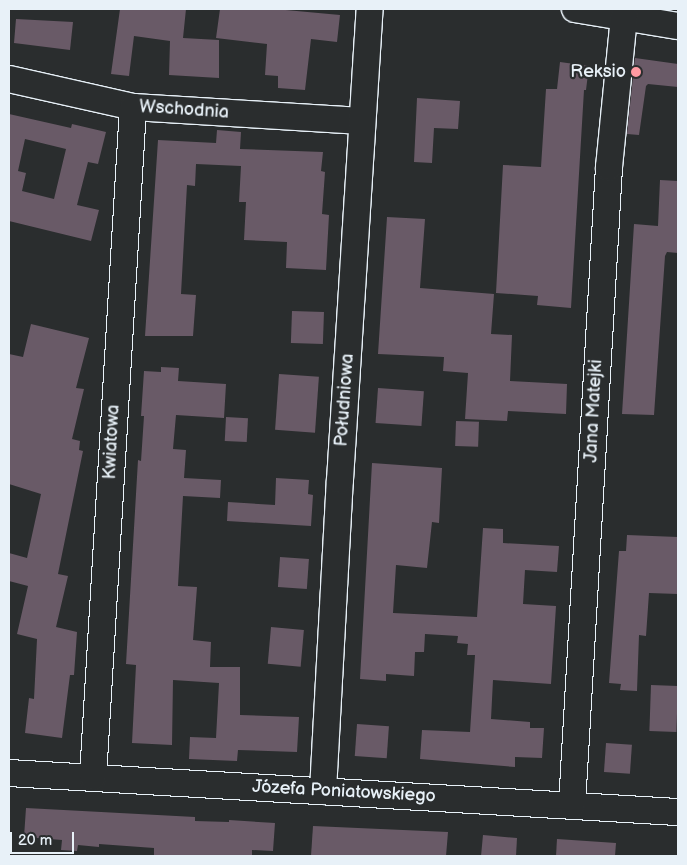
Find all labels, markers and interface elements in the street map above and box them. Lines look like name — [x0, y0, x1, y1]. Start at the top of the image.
place label: Reksio — [570, 61, 626, 83]
marker: Reksio — [630, 66, 642, 78]
street label: Wschodnia — [138, 96, 230, 124]
street label: Południowa — [331, 353, 359, 447]
street label: Jana Matejki — [581, 359, 607, 463]
street label: Kwiatowa — [99, 404, 125, 480]
street label: Józefa Poniatowskiego — [252, 776, 436, 808]
scale bar — [12, 822, 76, 854]
text: 20 m — [18, 831, 52, 850]

